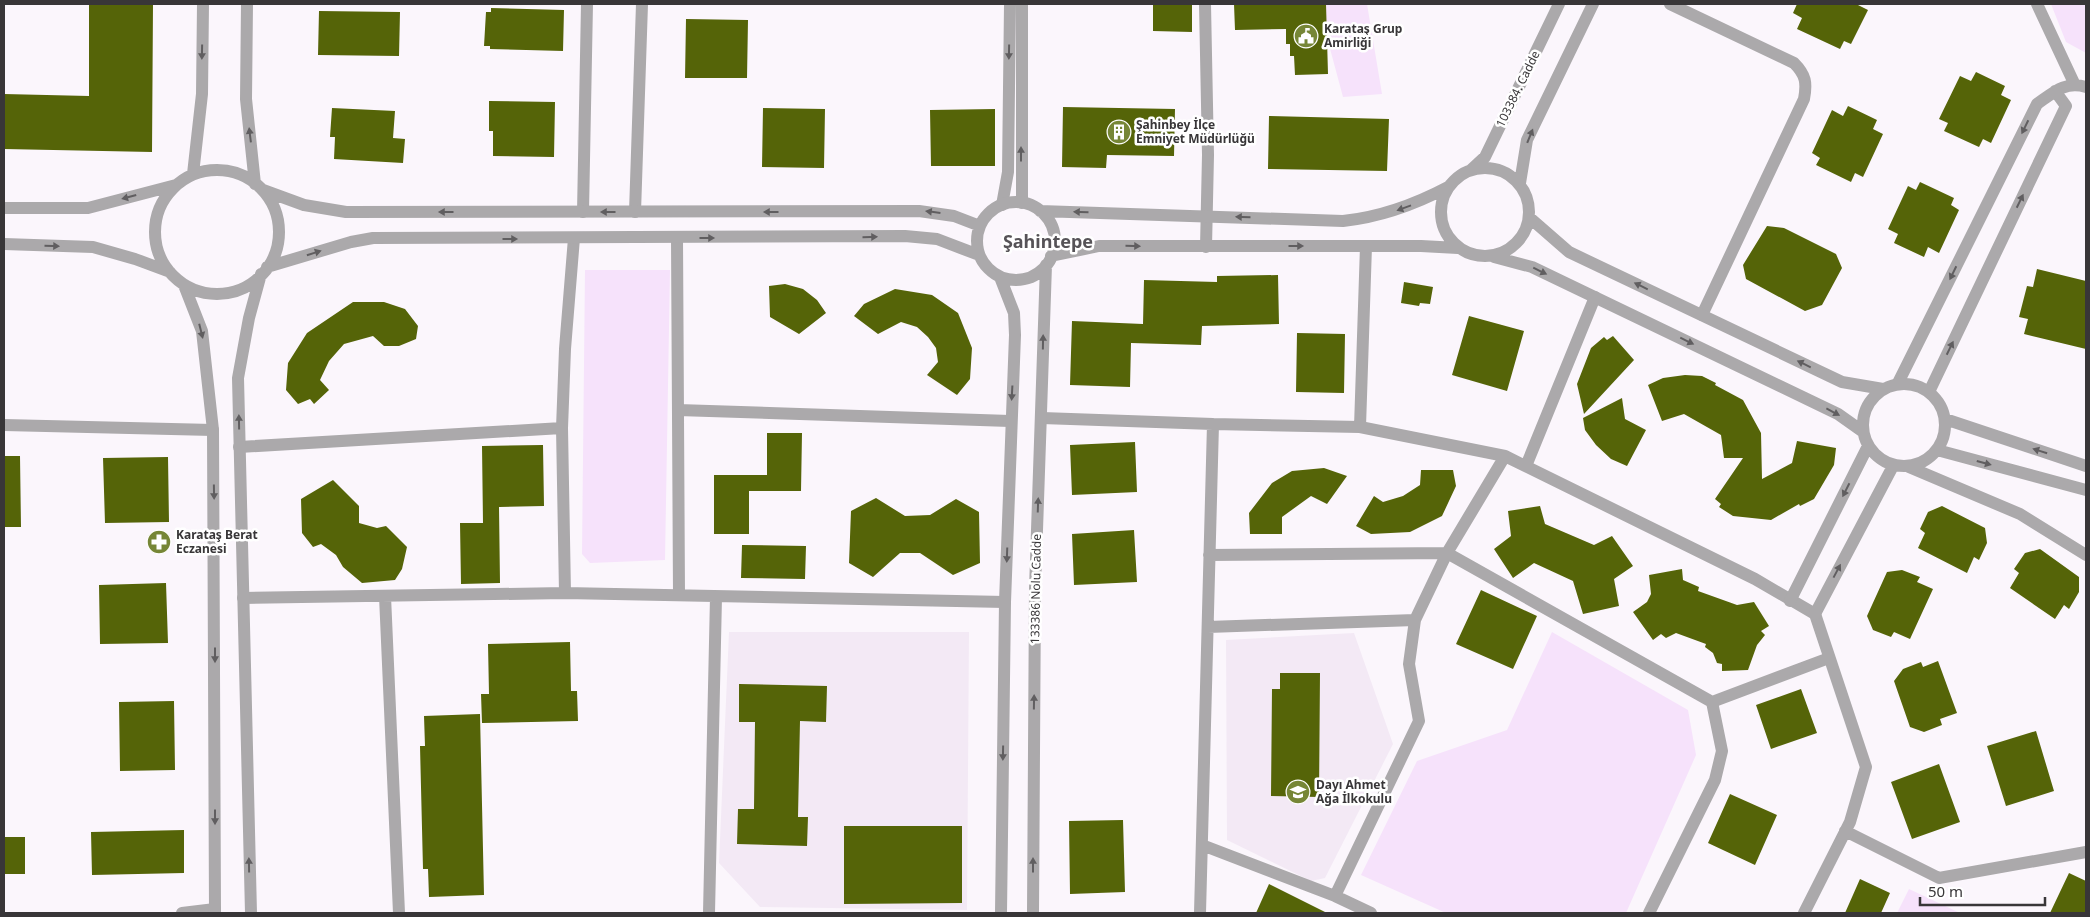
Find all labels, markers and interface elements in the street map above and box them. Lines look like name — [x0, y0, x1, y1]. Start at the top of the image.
place label: Karataş Grup Amirliği — [1324, 20, 1403, 51]
public building icon: Karataş Grup Amirliği — [1293, 23, 1319, 49]
one-way arrow — [198, 45, 206, 61]
one-way arrow — [1005, 45, 1013, 61]
street label: 103384. Cadde — [1492, 47, 1544, 130]
place label: Şahinbey İlçe Emniyet Müdürlüğü — [1136, 116, 1255, 147]
building icon: Şahinbey İlçe Emniyet Müdürlüğü — [1106, 119, 1132, 145]
one-way arrow — [2021, 120, 2029, 135]
one-way arrow — [246, 127, 254, 143]
one-way arrow — [1526, 128, 1534, 143]
one-way arrow — [1017, 146, 1025, 162]
one-way arrow — [121, 193, 136, 201]
one-way arrow — [2016, 194, 2024, 208]
one-way arrow — [1396, 204, 1411, 212]
one-way arrow — [1073, 207, 1089, 215]
one-way arrow — [438, 208, 454, 216]
one-way arrow — [600, 208, 616, 216]
one-way arrow — [763, 208, 779, 216]
one-way arrow — [925, 208, 941, 216]
one-way arrow — [1235, 213, 1251, 221]
district label: Şahintepe — [1003, 229, 1093, 253]
one-way arrow — [862, 233, 878, 241]
one-way arrow — [699, 234, 715, 242]
one-way arrow — [502, 235, 518, 243]
one-way arrow — [45, 242, 61, 250]
one-way arrow — [1126, 242, 1142, 250]
one-way arrow — [1288, 242, 1304, 250]
one-way arrow — [307, 248, 322, 256]
one-way arrow — [1949, 266, 1957, 280]
one-way arrow — [1533, 267, 1547, 275]
one-way arrow — [1634, 282, 1648, 290]
one-way arrow — [197, 323, 205, 338]
one-way arrow — [1039, 334, 1047, 350]
one-way arrow — [1679, 337, 1694, 345]
one-way arrow — [1946, 341, 1954, 355]
one-way arrow — [1797, 360, 1811, 368]
one-way arrow — [1007, 385, 1015, 401]
one-way arrow — [1826, 408, 1840, 416]
one-way arrow — [235, 414, 243, 430]
one-way arrow — [2032, 447, 2047, 455]
one-way arrow — [1977, 459, 1992, 467]
one-way arrow — [1842, 483, 1850, 497]
one-way arrow — [210, 484, 218, 500]
one-way arrow — [1035, 496, 1043, 512]
place label: Karataş Berat Eczanesi — [176, 526, 258, 557]
pharmacy icon: Karataş Berat Eczanesi — [146, 529, 172, 555]
street label: 133386 Nolu Cadde — [1026, 534, 1045, 644]
one-way arrow — [1002, 547, 1010, 563]
one-way arrow — [1833, 565, 1842, 578]
one-way arrow — [211, 647, 219, 663]
one-way arrow — [1030, 694, 1038, 710]
one-way arrow — [999, 745, 1007, 761]
place label: Dayı Ahmet Ağa İlkokulu — [1316, 776, 1392, 807]
school or university icon: Dayı Ahmet Ağa İlkokulu — [1285, 779, 1311, 805]
one-way arrow — [211, 809, 219, 825]
one-way arrow — [245, 856, 253, 872]
one-way arrow — [1029, 856, 1037, 872]
scale bar — [1920, 874, 2045, 906]
text: 50 m — [1928, 881, 1963, 901]

